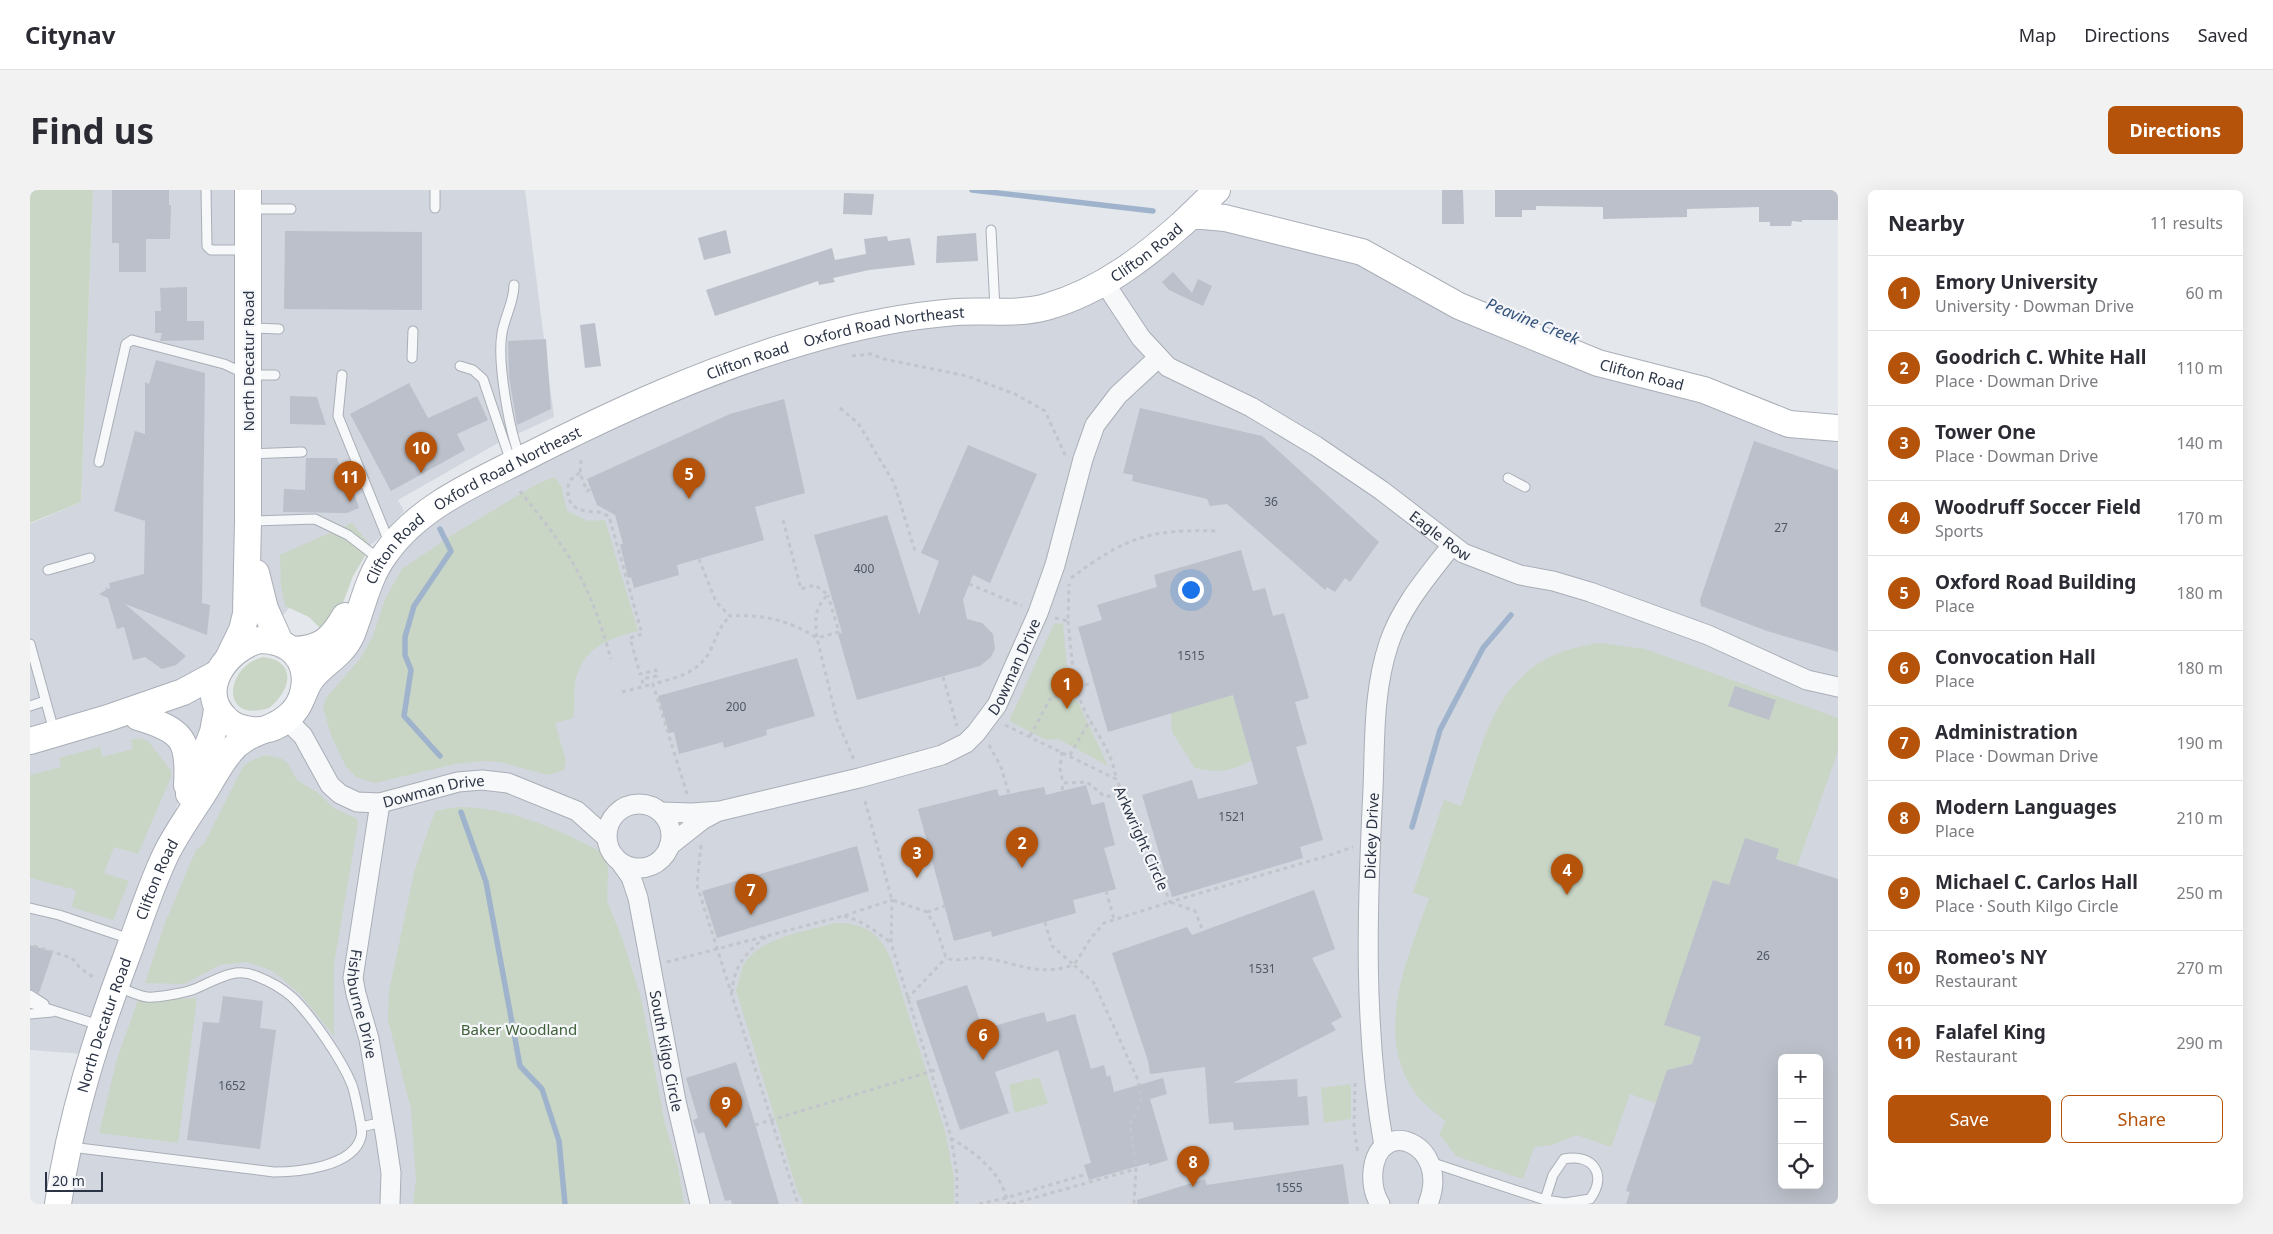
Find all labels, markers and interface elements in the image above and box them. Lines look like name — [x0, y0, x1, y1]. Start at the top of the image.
text: Citynav — [25, 18, 115, 51]
text: Map — [2019, 23, 2056, 47]
text: Directions — [2084, 23, 2170, 47]
text: Saved — [2198, 23, 2248, 47]
button: Directions — [2108, 106, 2243, 154]
text: Find us — [30, 107, 154, 154]
text: Nearby — [1888, 209, 1964, 237]
text: 11 results — [2150, 212, 2223, 234]
street label: Clifton Road — [1106, 218, 1187, 286]
text: Emory University — [1935, 269, 2098, 295]
text: 1 — [1899, 282, 1909, 304]
text: 60 m — [2186, 282, 2223, 304]
street label: North Decatur Road — [238, 290, 258, 432]
water label: Peavine Creek — [1483, 292, 1584, 350]
text: University · Dowman Drive — [1935, 295, 2134, 317]
street label: Oxford Road Northeast — [801, 302, 965, 351]
street label: Clifton Road — [703, 337, 791, 384]
text: Goodrich C. White Hall — [1935, 344, 2146, 370]
street label: Clifton Road — [1598, 354, 1686, 395]
text: 2 — [1899, 357, 1909, 379]
text: 110 m — [2176, 357, 2223, 379]
text: Place · Dowman Drive — [1935, 370, 2098, 392]
text: Tower One — [1935, 419, 2036, 445]
street label: Oxford Road Northeast — [429, 421, 585, 515]
pin: 10 — [405, 432, 437, 473]
text: 3 — [1899, 432, 1909, 454]
text: 140 m — [2176, 432, 2223, 454]
text: Place · Dowman Drive — [1935, 445, 2098, 467]
pin: 5 — [673, 458, 705, 499]
pin: 11 — [334, 461, 366, 502]
house number: 36 — [1264, 493, 1278, 510]
text: Woodruff Soccer Field — [1935, 494, 2141, 520]
street label: Eagle Row — [1406, 506, 1474, 565]
text: 4 — [1899, 507, 1909, 529]
text: 170 m — [2176, 507, 2223, 529]
street label: Clifton Road — [360, 508, 428, 587]
house number: 27 — [1774, 519, 1788, 536]
text: Sports — [1935, 520, 1983, 542]
house number: 400 — [854, 560, 874, 577]
text: Oxford Road Building — [1935, 569, 2136, 595]
your location — [1178, 577, 1204, 603]
text: 5 — [1899, 582, 1909, 604]
text: 180 m — [2176, 582, 2223, 604]
text: Place — [1935, 595, 1975, 617]
street label: Dowman Drive — [983, 615, 1044, 719]
text: Convocation Hall — [1935, 644, 2096, 670]
house number: 1515 — [1177, 647, 1205, 664]
text: 6 — [1899, 657, 1909, 679]
text: 180 m — [2176, 657, 2223, 679]
pin: 1 — [1051, 668, 1083, 709]
text: Place — [1935, 670, 1975, 692]
house number: 200 — [726, 698, 746, 715]
text: Administration — [1935, 719, 2078, 745]
text: 7 — [1899, 732, 1909, 754]
text: 190 m — [2176, 732, 2223, 754]
text: Place · Dowman Drive — [1935, 745, 2098, 767]
street label: Dowman Drive — [380, 770, 485, 812]
street label: Arkwright Circle — [1110, 783, 1174, 893]
street label: Dickey Drive — [1359, 792, 1383, 880]
text: Modern Languages — [1935, 794, 2117, 820]
text: 8 — [1899, 807, 1909, 829]
text: 210 m — [2176, 807, 2223, 829]
house number: 1521 — [1218, 808, 1246, 825]
text: Place — [1935, 820, 1975, 842]
pin: 2 — [1006, 827, 1038, 868]
street label: Clifton Road — [131, 835, 182, 923]
pin: 3 — [901, 837, 933, 878]
pin: 4 — [1551, 854, 1583, 895]
text: Michael C. Carlos Hall — [1935, 869, 2138, 895]
pin: 7 — [735, 874, 767, 915]
text: 9 — [1899, 882, 1909, 904]
text: 250 m — [2176, 882, 2223, 904]
text: Place · South Kilgo Circle — [1935, 895, 2118, 917]
text: Romeo's NY — [1935, 944, 2047, 970]
house number: 26 — [1756, 947, 1770, 964]
street label: Fishburne Drive — [343, 948, 382, 1060]
street label: North Decatur Road — [72, 955, 135, 1095]
text: 10 — [1895, 957, 1913, 979]
text: 270 m — [2176, 957, 2223, 979]
house number: 1531 — [1248, 960, 1276, 977]
text: Restaurant — [1935, 970, 2017, 992]
street label: South Kilgo Circle — [645, 989, 688, 1114]
park label: Baker Woodland — [461, 1019, 577, 1039]
pin: 6 — [967, 1019, 999, 1060]
text: Falafel King — [1935, 1019, 2046, 1045]
text: 11 — [1895, 1032, 1913, 1054]
text: 290 m — [2176, 1032, 2223, 1054]
text: Restaurant — [1935, 1045, 2017, 1067]
map controls — [1778, 1054, 1823, 1189]
button: + — [1778, 1054, 1823, 1099]
house number: 1652 — [218, 1077, 246, 1094]
pin: 9 — [710, 1087, 742, 1128]
button: Save — [1888, 1095, 2051, 1143]
button: Share — [2061, 1095, 2223, 1143]
button: − — [1778, 1099, 1823, 1144]
button: locate — [1778, 1144, 1823, 1189]
pin: 8 — [1177, 1146, 1209, 1187]
scale bar — [45, 1169, 102, 1192]
text: 20 m — [52, 1171, 85, 1190]
house number: 1555 — [1275, 1179, 1303, 1196]

